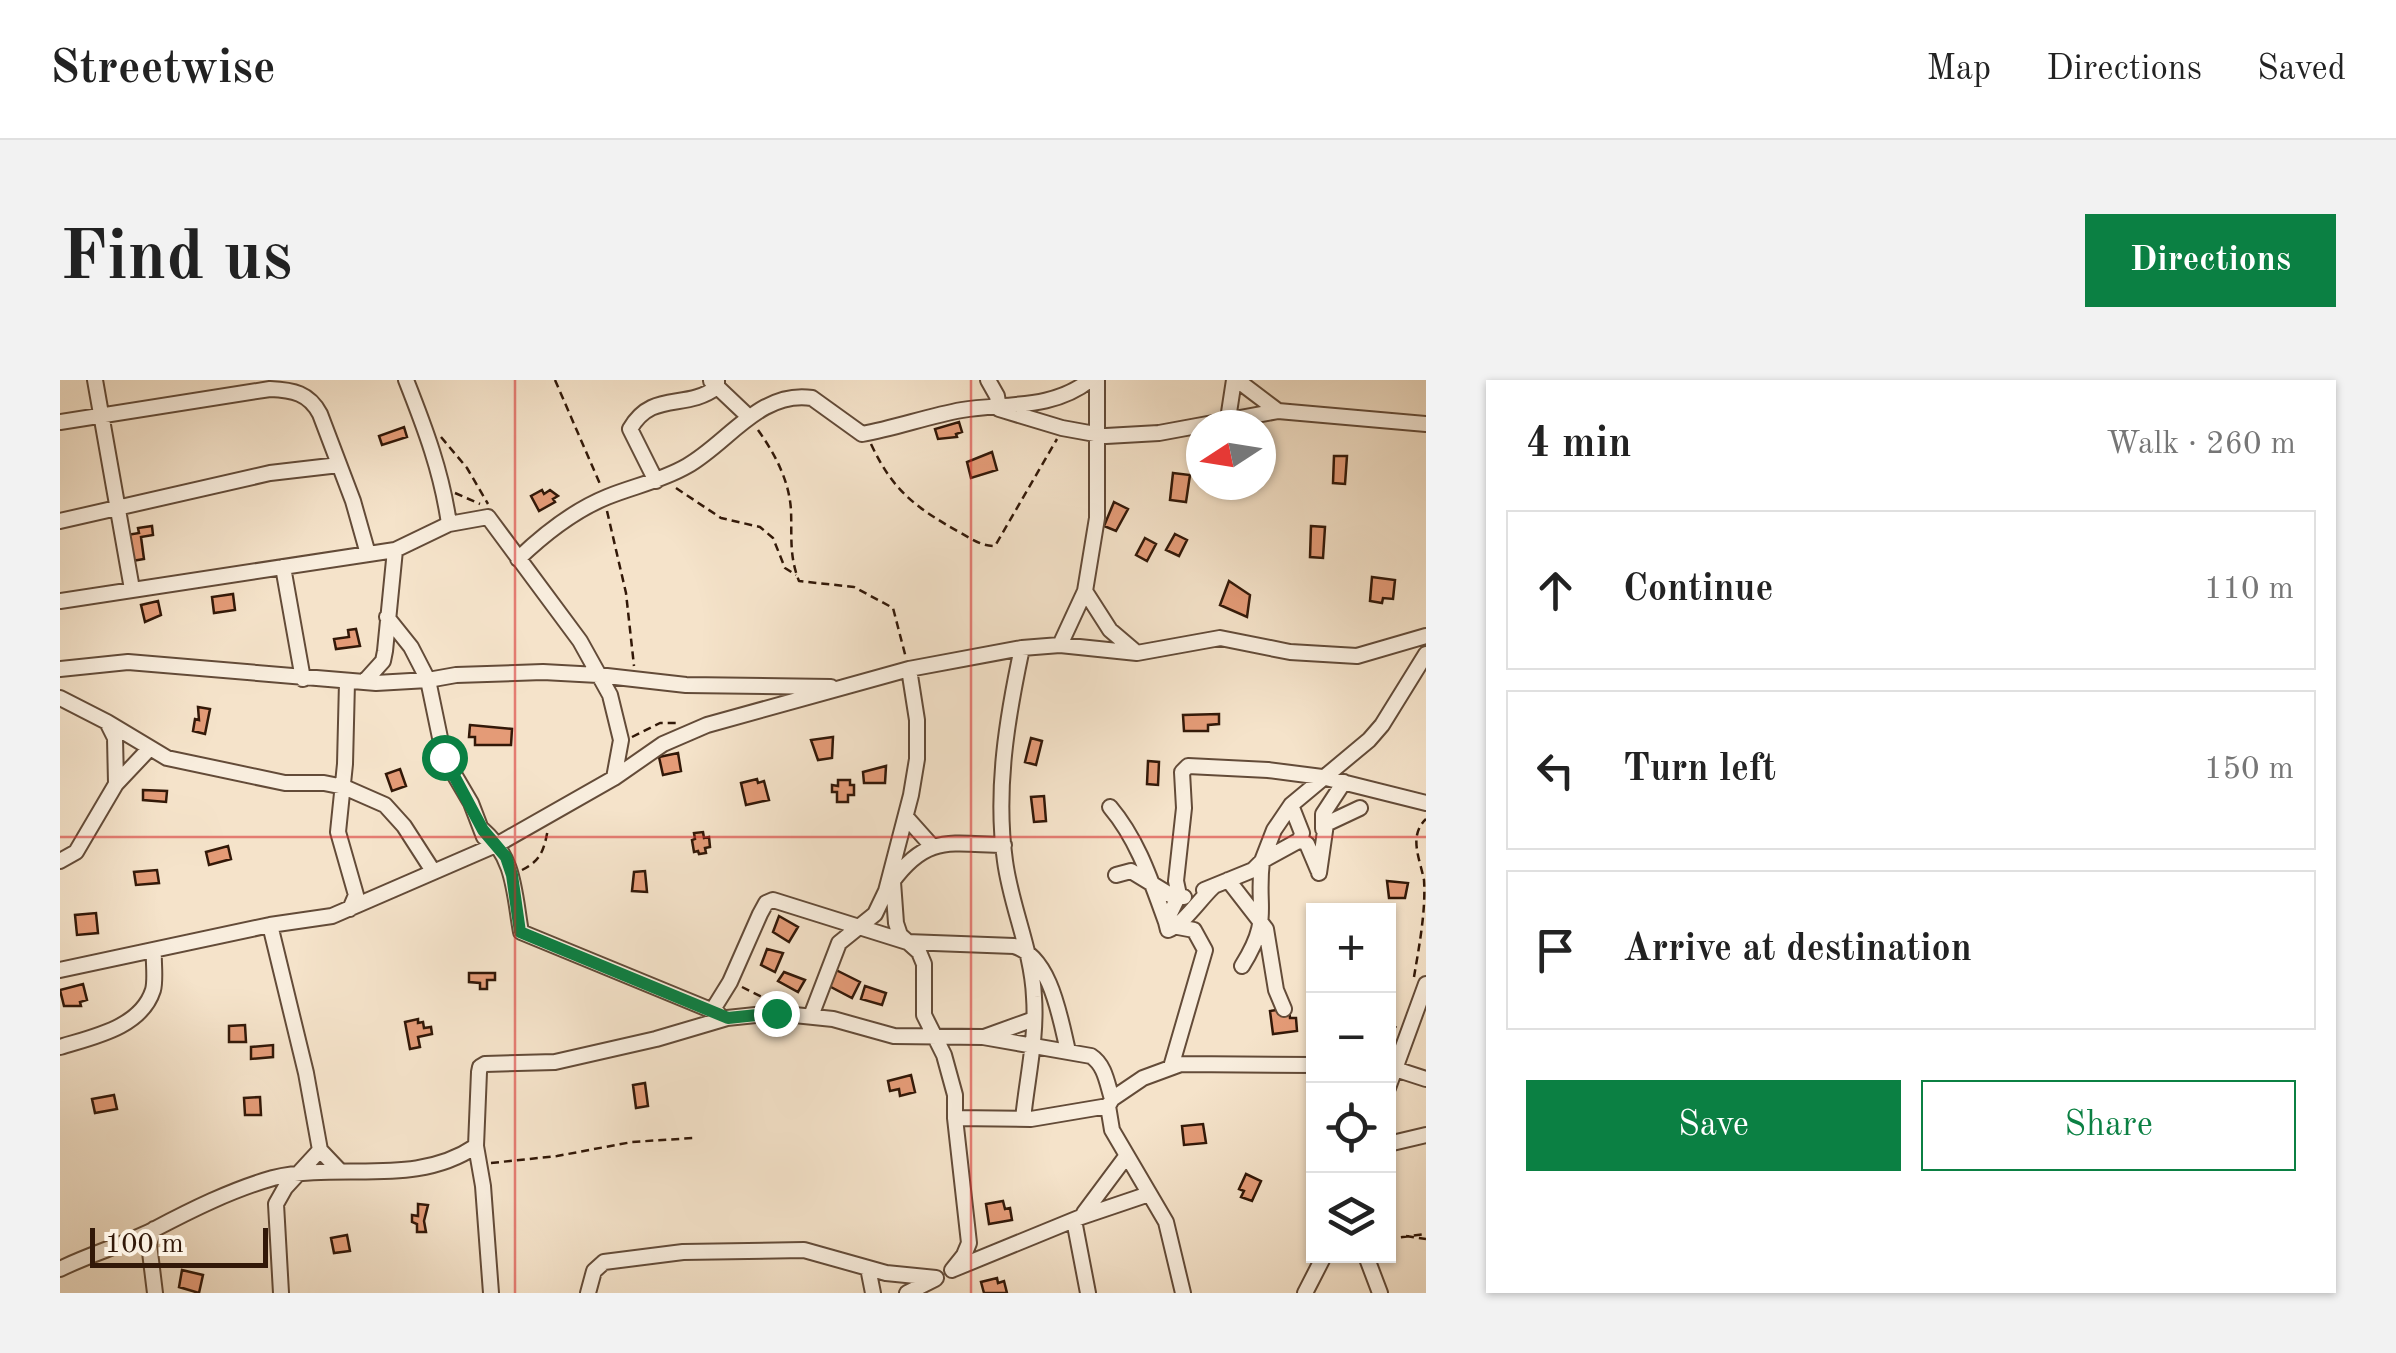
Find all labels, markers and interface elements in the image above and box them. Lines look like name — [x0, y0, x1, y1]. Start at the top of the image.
text: Streetwise — [50, 45, 276, 93]
text: Map — [1926, 52, 1991, 87]
text: Directions — [2046, 52, 2202, 87]
text: Saved — [2257, 52, 2346, 87]
button: Directions — [2085, 214, 2336, 307]
text: Find us — [60, 225, 292, 295]
north arrow — [1186, 410, 1276, 500]
text: 4 min — [1526, 424, 1632, 466]
text: Walk · 260 m — [2106, 429, 2296, 461]
icon: ahead — [1528, 563, 1583, 618]
text: Continue — [1623, 571, 1773, 609]
text: 110 m — [2204, 574, 2294, 606]
route start — [422, 735, 468, 781]
icon: left — [1528, 743, 1583, 798]
text: Turn left — [1623, 751, 1776, 789]
text: 150 m — [2204, 754, 2294, 786]
map controls — [1306, 903, 1396, 1263]
button: + — [1306, 903, 1396, 993]
icon: arrive — [1528, 923, 1583, 978]
text: Arrive at destination — [1623, 931, 1972, 969]
route end — [754, 991, 800, 1037]
button: − — [1306, 993, 1396, 1083]
button: Save — [1526, 1080, 1901, 1171]
button: Share — [1921, 1080, 2296, 1171]
button: locate — [1306, 1083, 1396, 1173]
button: layers — [1306, 1173, 1396, 1263]
scale bar — [90, 1223, 268, 1268]
text: 100 m — [105, 1231, 184, 1259]

